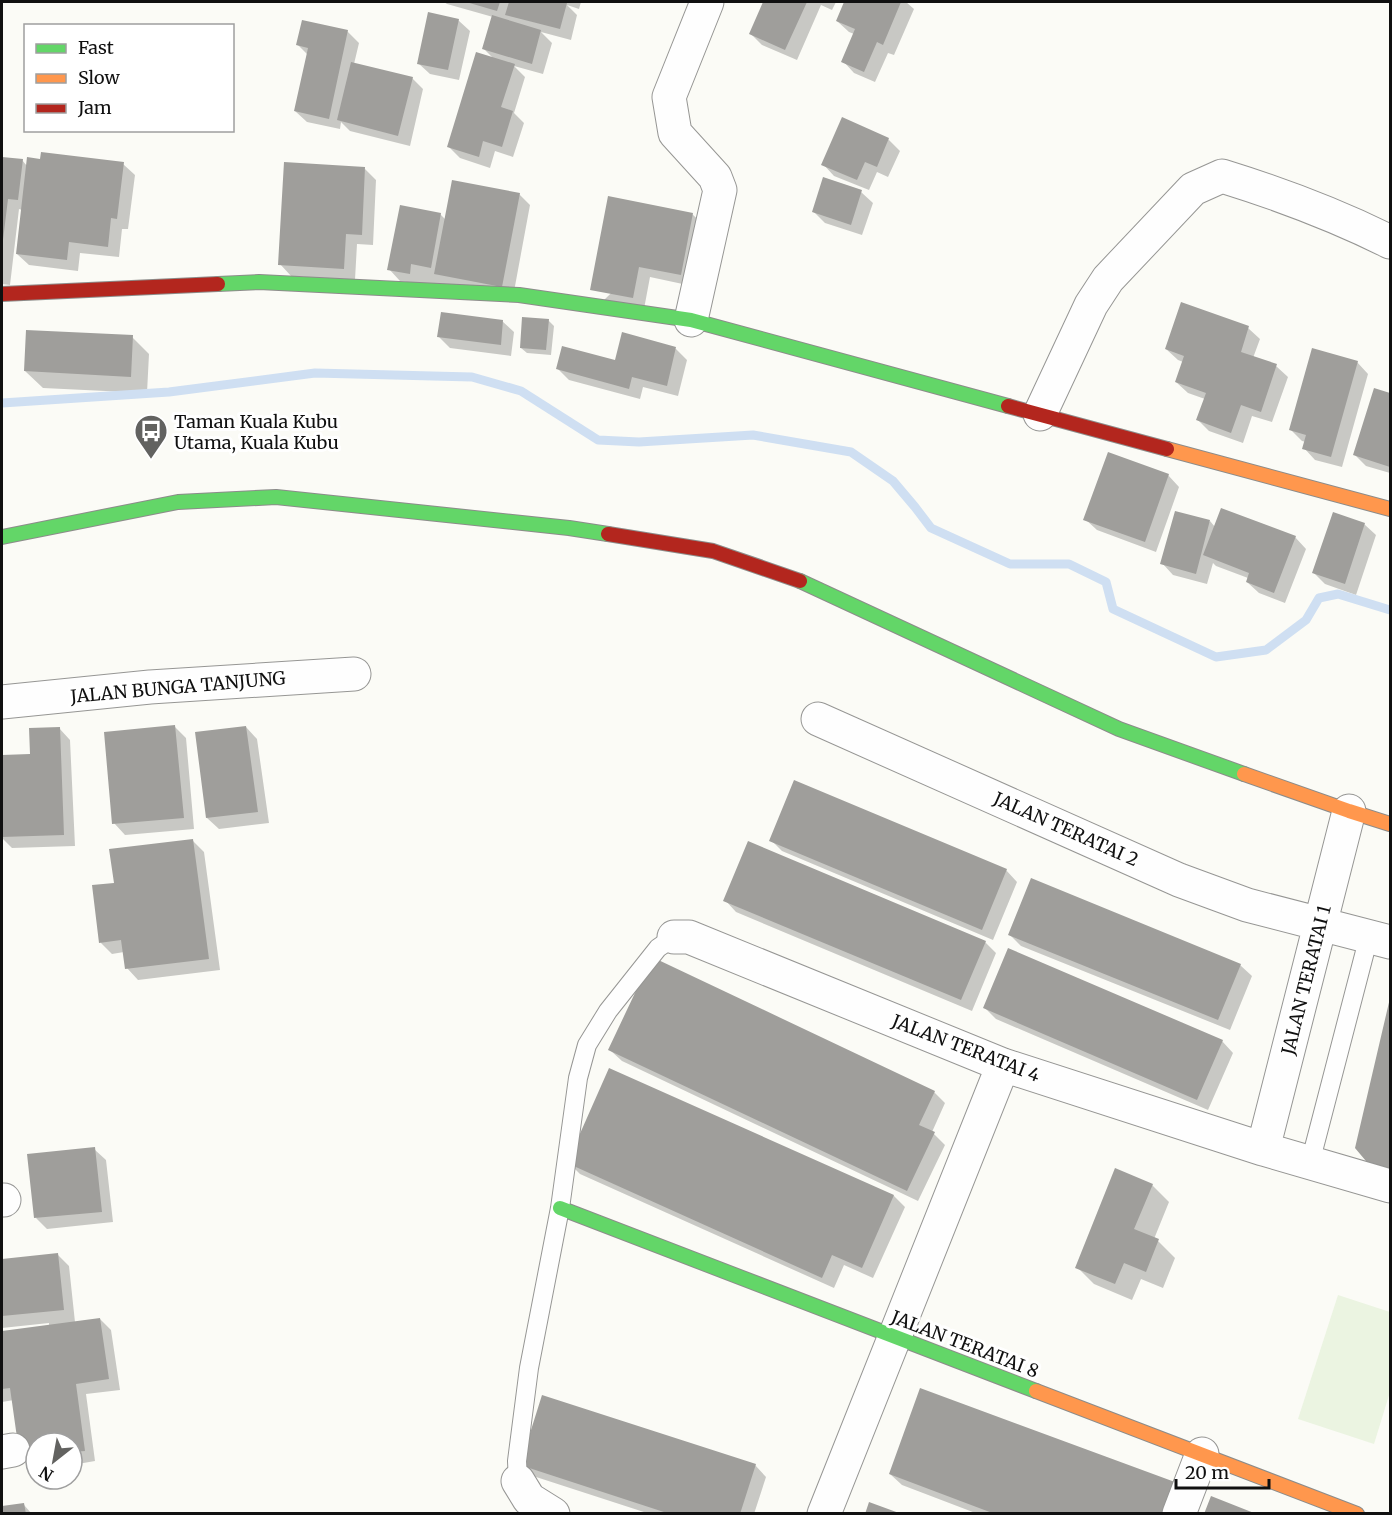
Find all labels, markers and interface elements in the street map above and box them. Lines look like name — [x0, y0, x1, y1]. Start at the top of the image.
legend — [24, 24, 234, 132]
text: Fast — [78, 36, 114, 59]
text: Slow — [78, 66, 121, 89]
text: Jam — [77, 96, 112, 119]
place label: Taman Kuala Kubu Utama, Kuala Kubu — [174, 410, 339, 454]
bus stop icon: Taman Kuala Kubu Utama, Kuala Kubu — [133, 413, 169, 460]
street label: JALAN BUNGA TANJUNG — [68, 666, 287, 708]
street label: JALAN TERATAI 2 — [989, 786, 1142, 871]
street label: JALAN TERATAI 1 — [1276, 903, 1336, 1058]
street label: JALAN TERATAI 4 — [888, 1009, 1043, 1087]
street label: JALAN TERATAI 8 — [887, 1305, 1042, 1383]
north arrow — [24, 1431, 84, 1491]
scale bar — [1176, 1452, 1269, 1490]
text: 20 m — [1185, 1461, 1229, 1484]
text: N — [35, 1462, 57, 1486]

